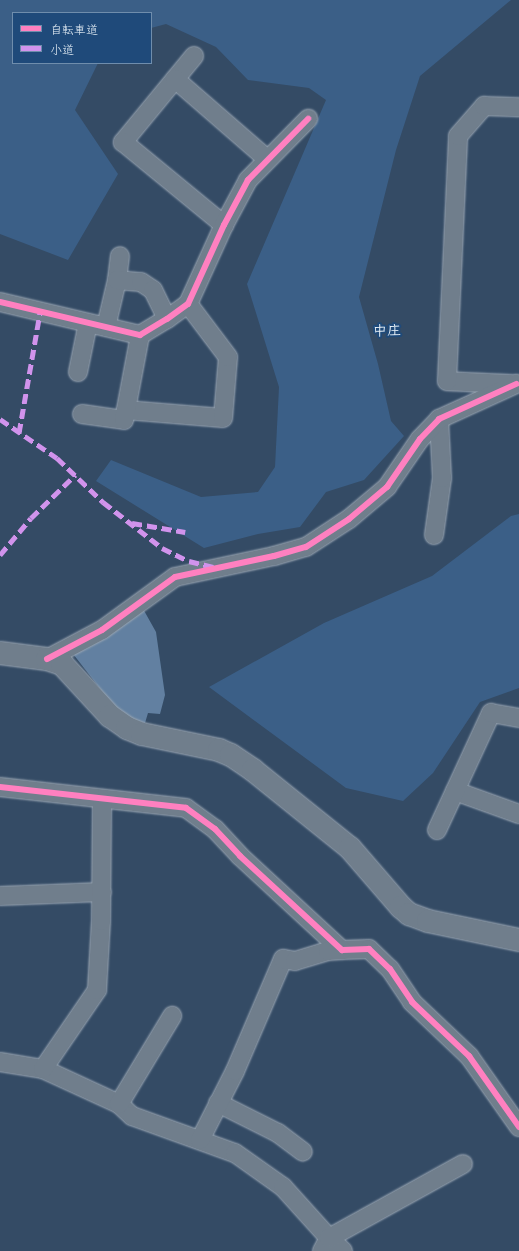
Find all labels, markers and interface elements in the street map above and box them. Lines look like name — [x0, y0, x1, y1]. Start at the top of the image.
legend — [12, 12, 152, 64]
text: 自転車道 — [50, 22, 98, 37]
text: 小道 — [50, 42, 74, 57]
district label: 中庄 — [373, 322, 401, 338]

